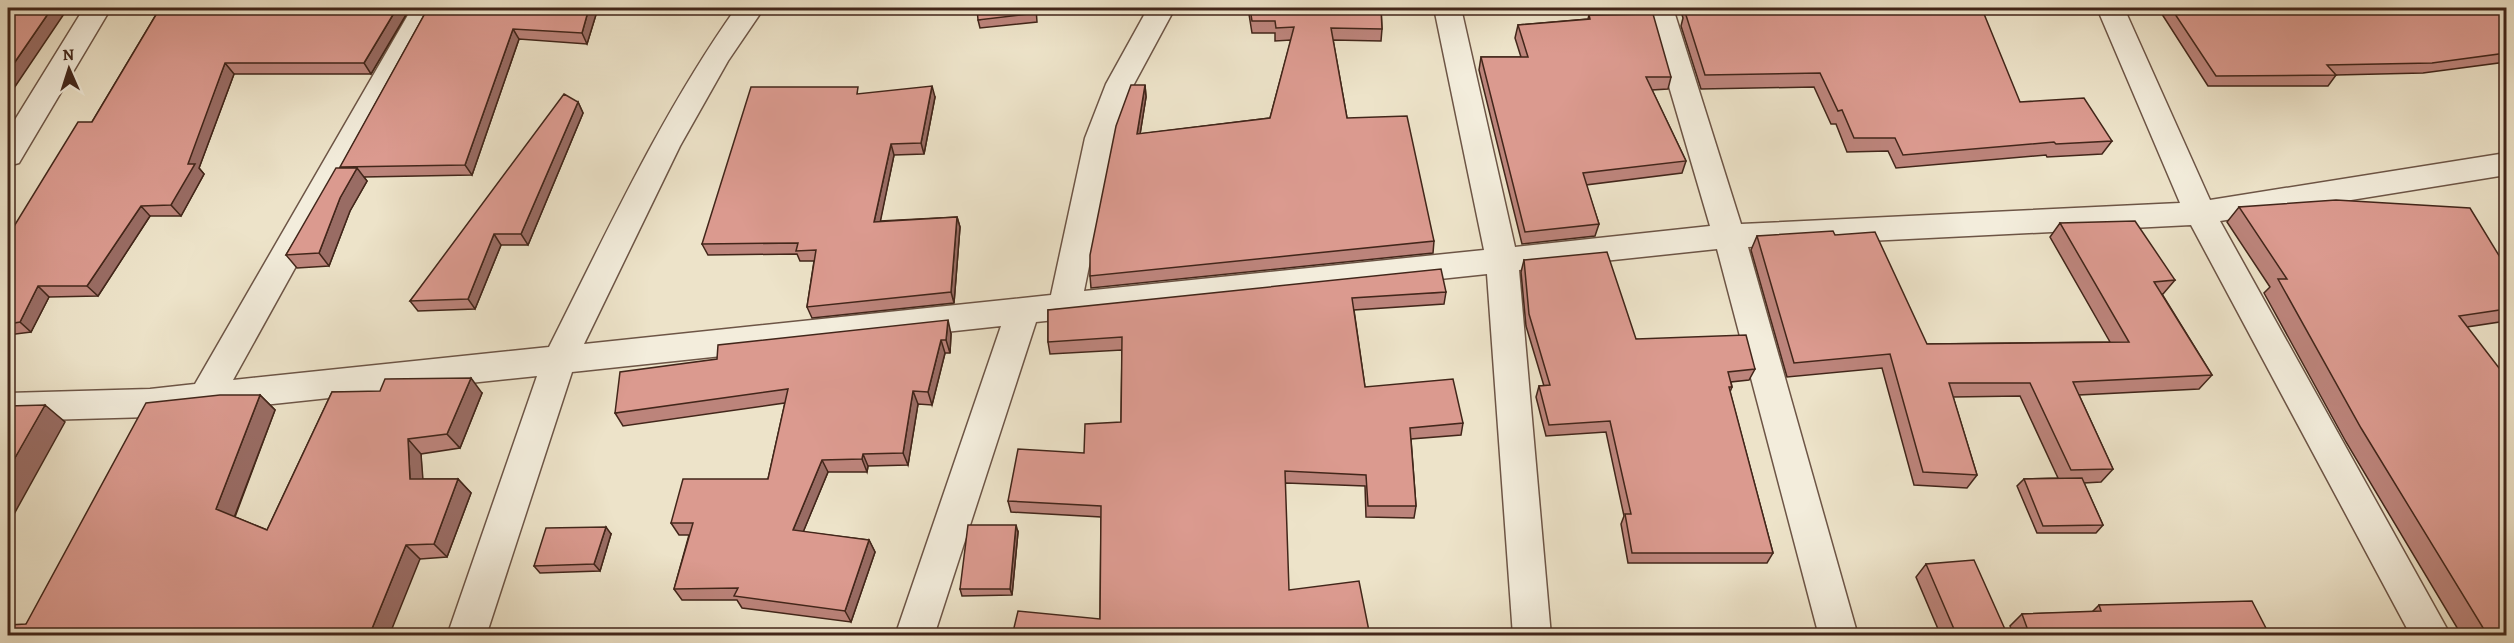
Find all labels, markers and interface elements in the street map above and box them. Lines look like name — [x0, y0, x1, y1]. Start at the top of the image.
north arrow — [39, 39, 99, 99]
text: N — [62, 44, 75, 66]

